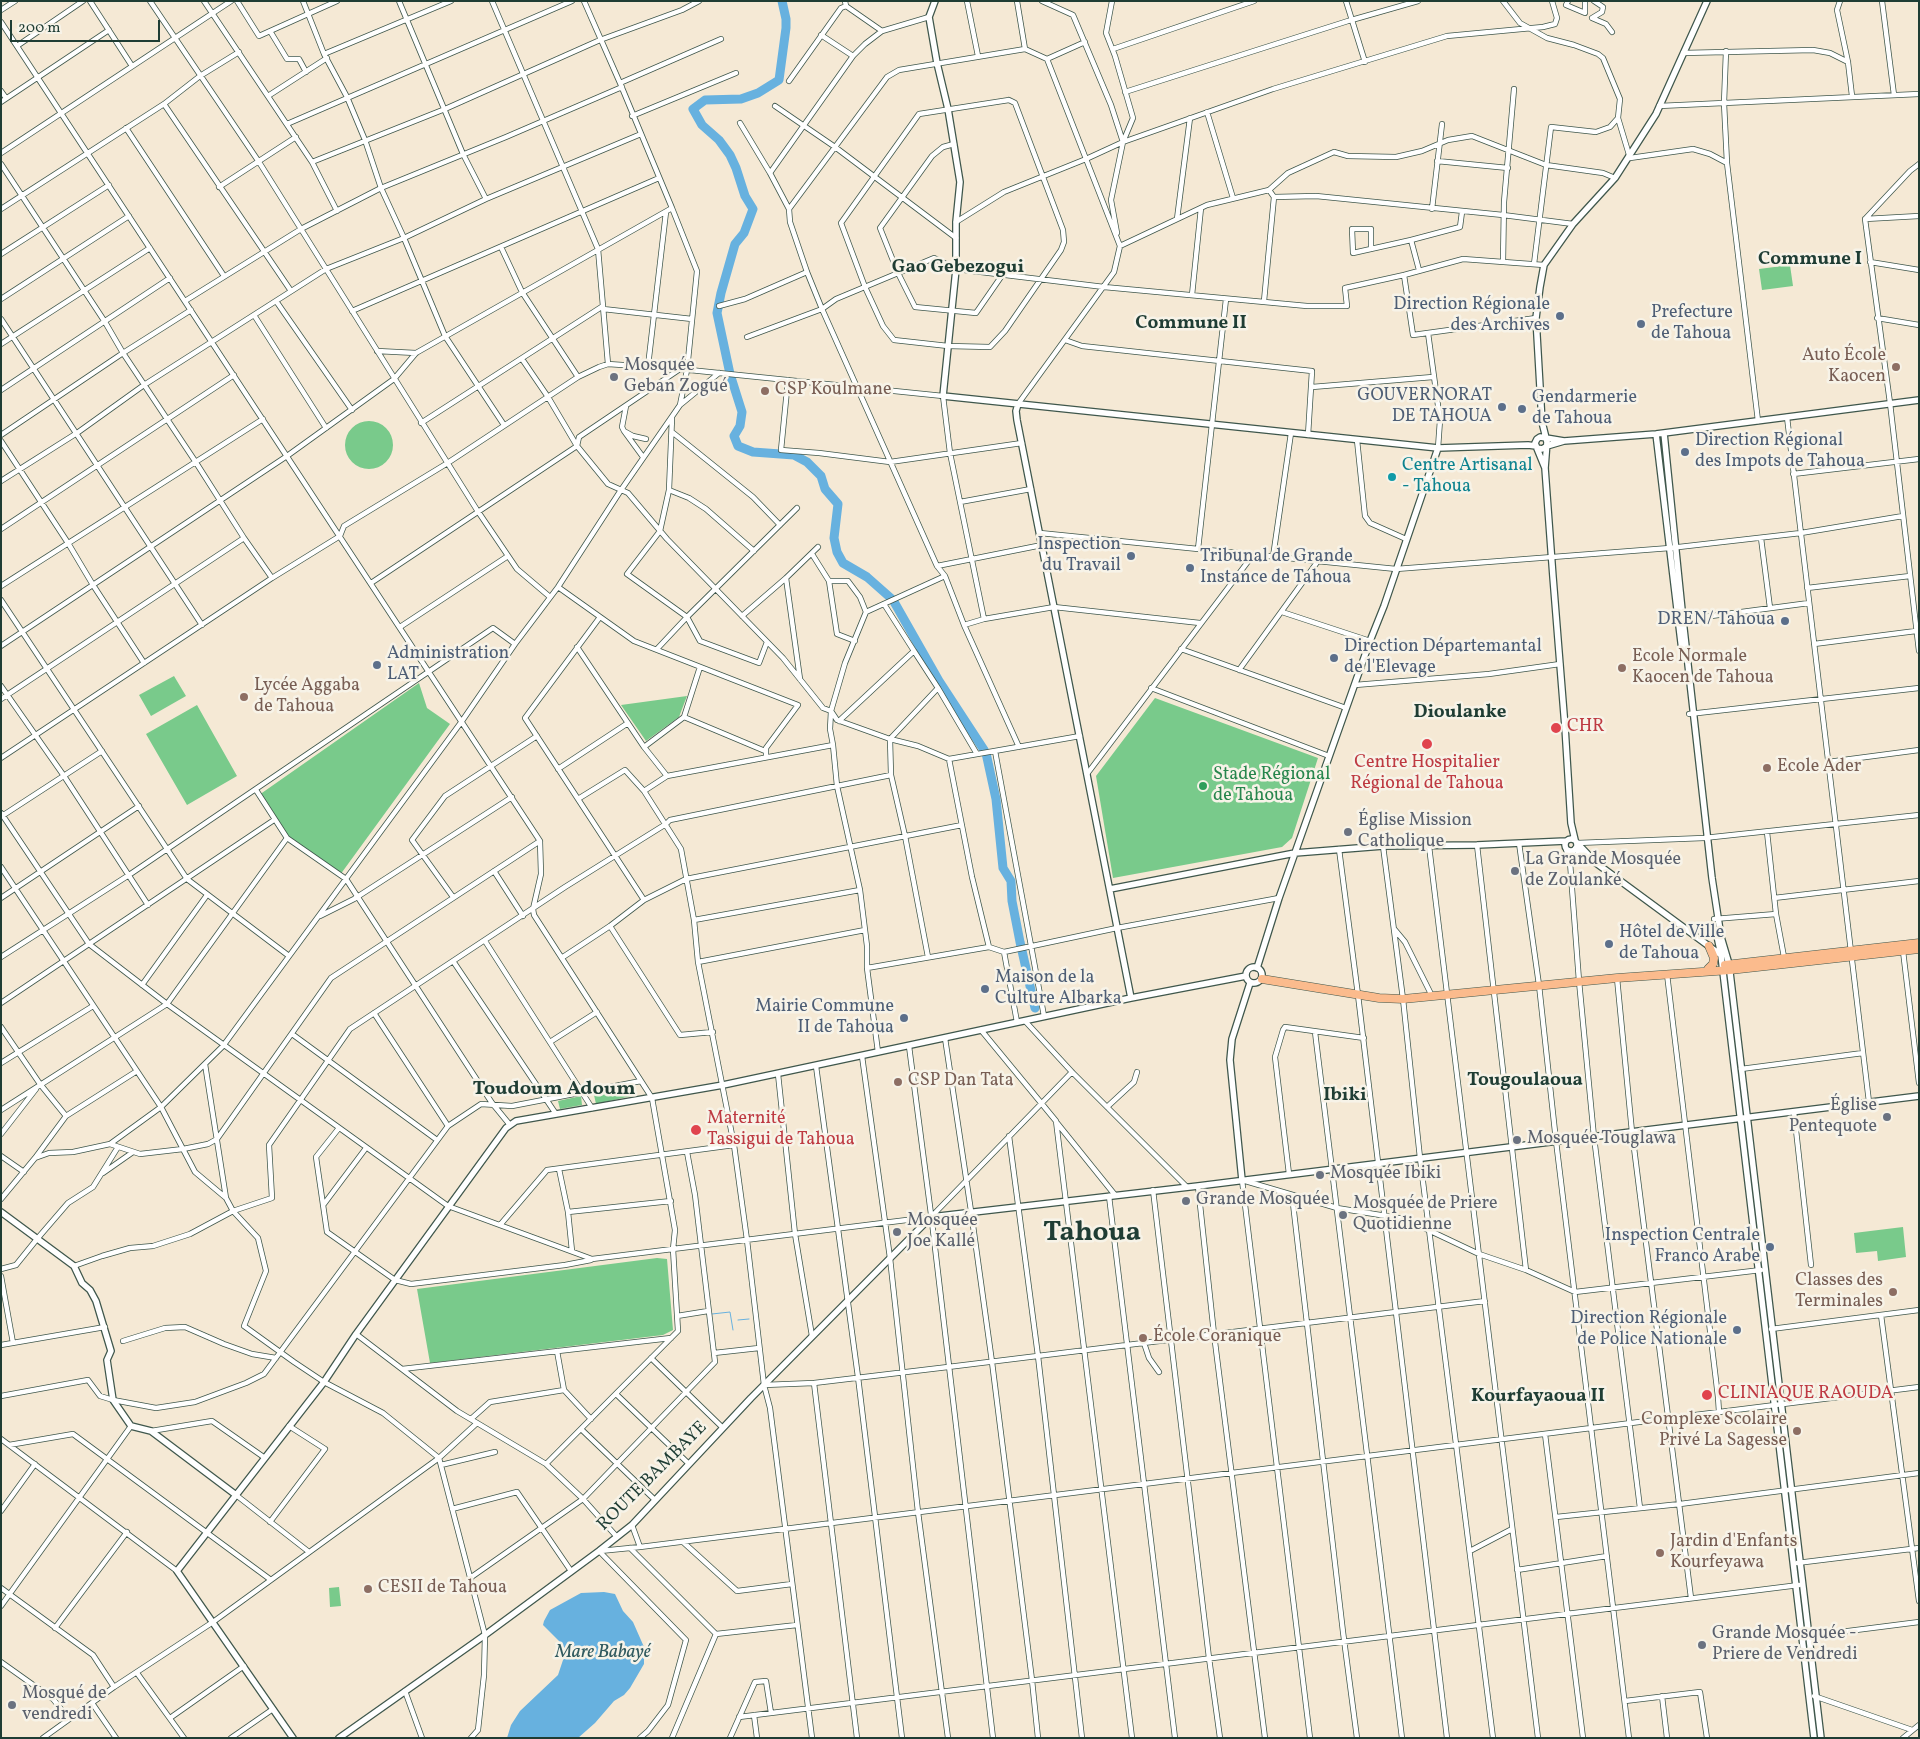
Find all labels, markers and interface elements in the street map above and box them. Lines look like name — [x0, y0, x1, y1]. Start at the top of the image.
scale bar — [12, 10, 162, 42]
text: 200 m — [18, 18, 61, 39]
district label: Commune I — [1758, 250, 1862, 272]
district label: Gao Gebezogui — [892, 258, 1024, 280]
place label: Direction Régionale des Archives — [1393, 295, 1550, 338]
place label: Prefecture de Tahoua — [1651, 303, 1733, 346]
marker: Direction Régionale des Archives — [1554, 310, 1566, 322]
district label: Commune II — [1135, 314, 1247, 336]
marker: Prefecture de Tahoua — [1635, 318, 1647, 330]
place label: Auto École Kaocen — [1802, 346, 1886, 388]
place label: Mosquée Geban Zogué — [624, 356, 728, 398]
marker: Auto École Kaocen — [1890, 361, 1902, 373]
marker: Mosquée Geban Zogué — [608, 371, 620, 383]
place label: CSP Koulmane — [775, 380, 892, 402]
marker: CSP Koulmane — [759, 385, 771, 397]
place label: GOUVERNORAT DE TAHOUA — [1357, 386, 1492, 428]
place label: Gendarmerie de Tahoua — [1532, 388, 1637, 430]
marker: GOUVERNORAT DE TAHOUA — [1496, 401, 1508, 413]
marker: Gendarmerie de Tahoua — [1516, 403, 1528, 415]
place label: Direction Régional des Impots de Tahoua — [1695, 431, 1865, 474]
marker: Direction Régional des Impots de Tahoua — [1679, 446, 1691, 458]
place label: Centre Artisanal - Tahoua — [1402, 456, 1533, 498]
marker: Centre Artisanal - Tahoua — [1386, 471, 1398, 483]
place label: Inspection du Travail — [1037, 535, 1121, 578]
place label: Tribunal de Grande Instance de Tahoua — [1200, 547, 1353, 590]
marker: Inspection du Travail — [1125, 550, 1137, 562]
marker: Tribunal de Grande Instance de Tahoua — [1184, 562, 1196, 574]
place label: DREN/ Tahoua — [1657, 610, 1775, 632]
marker: DREN/ Tahoua — [1779, 615, 1791, 627]
place label: Direction Départemantal de l'Elevage — [1344, 637, 1542, 680]
place label: Administration LAT — [387, 644, 509, 686]
place label: Ecole Normale Kaocen de Tahoua — [1632, 647, 1774, 690]
marker: Direction Départemantal de l'Elevage — [1328, 652, 1340, 664]
marker: Administration LAT — [371, 659, 383, 671]
marker: Ecole Normale Kaocen de Tahoua — [1616, 662, 1628, 674]
place label: Lycée Aggaba de Tahoua — [254, 676, 360, 719]
marker: Lycée Aggaba de Tahoua — [238, 691, 250, 703]
district label: Dioulanke — [1413, 703, 1507, 725]
place label: CHR — [1567, 717, 1605, 739]
marker: CHR — [1549, 721, 1563, 735]
marker: Centre Hospitalier Régional de Tahoua — [1420, 737, 1434, 751]
place label: Centre Hospitalier Régional de Tahoua — [1350, 753, 1504, 796]
place label: Ecole Ader — [1777, 757, 1861, 779]
marker: Ecole Ader — [1761, 762, 1773, 774]
place label: Stade Régional de Tahoua — [1213, 765, 1330, 808]
marker: Stade Régional de Tahoua — [1197, 780, 1209, 792]
place label: Église Mission Catholique — [1358, 811, 1472, 854]
marker: Église Mission Catholique — [1342, 826, 1354, 838]
place label: La Grande Mosquée de Zoulanké — [1525, 850, 1681, 892]
marker: La Grande Mosquée de Zoulanké — [1509, 865, 1521, 877]
place label: Hôtel de Ville de Tahoua — [1619, 923, 1724, 966]
marker: Hôtel de Ville de Tahoua — [1603, 938, 1615, 950]
place label: Maison de la Culture Albarka — [995, 968, 1122, 1011]
marker: Maison de la Culture Albarka — [979, 983, 991, 995]
place label: Mairie Commune II de Tahoua — [755, 997, 894, 1040]
marker: Mairie Commune II de Tahoua — [898, 1012, 910, 1024]
place label: CSP Dan Tata — [908, 1071, 1014, 1093]
district label: Tougoulaoua — [1467, 1071, 1583, 1093]
marker: CSP Dan Tata — [892, 1076, 904, 1088]
district label: Toudoum Adoum — [472, 1078, 636, 1102]
district label: Ibiki — [1323, 1086, 1367, 1108]
place label: Église Pentequote — [1789, 1096, 1877, 1138]
place label: Maternité Tassigui de Tahoua — [707, 1109, 855, 1152]
marker: Église Pentequote — [1881, 1111, 1893, 1123]
marker: Maternité Tassigui de Tahoua — [689, 1123, 703, 1137]
place label: Mosquée Touglawa — [1527, 1129, 1676, 1151]
marker: Mosquée Touglawa — [1511, 1134, 1523, 1146]
place label: Mosquée Ibiki — [1330, 1164, 1441, 1186]
marker: Mosquée Ibiki — [1314, 1169, 1326, 1181]
place label: Grande Mosquée — [1196, 1190, 1329, 1212]
place label: Mosquée de Priere Quotidienne — [1353, 1194, 1498, 1236]
marker: Grande Mosquée — [1180, 1195, 1192, 1207]
marker: Mosquée de Priere Quotidienne — [1337, 1209, 1349, 1221]
place label: Mosquée Joe Kallé — [907, 1211, 978, 1254]
district label: Tahoua — [1043, 1218, 1141, 1252]
marker: Mosquée Joe Kallé — [891, 1226, 903, 1238]
place label: Inspection Centrale Franco Arabe — [1605, 1226, 1760, 1268]
marker: Inspection Centrale Franco Arabe — [1764, 1241, 1776, 1253]
place label: Classes des Terminales — [1795, 1271, 1883, 1314]
marker: Classes des Terminales — [1887, 1286, 1899, 1298]
place label: Direction Régionale de Police Nationale — [1570, 1309, 1727, 1352]
marker: Direction Régionale de Police Nationale — [1731, 1324, 1743, 1336]
place label: École Coranique — [1153, 1327, 1281, 1349]
marker: École Coranique — [1137, 1332, 1149, 1344]
place label: CLINIAQUE RAOUDA — [1718, 1384, 1893, 1406]
district label: Kourfayaoua II — [1471, 1387, 1605, 1409]
marker: CLINIAQUE RAOUDA — [1700, 1388, 1714, 1402]
place label: Complexe Scolaire Privé La Sagesse — [1641, 1410, 1787, 1452]
street label: ROUTE BAMBAYE — [594, 1418, 712, 1536]
marker: Complexe Scolaire Privé La Sagesse — [1791, 1425, 1803, 1437]
place label: Jardin d'Enfants Kourfeyawa — [1670, 1532, 1797, 1575]
marker: Jardin d'Enfants Kourfeyawa — [1654, 1547, 1666, 1559]
place label: CESII de Tahoua — [378, 1578, 507, 1600]
marker: CESII de Tahoua — [362, 1583, 374, 1595]
place label: Grande Mosquée - Priere de Vendredi — [1712, 1624, 1858, 1666]
marker: Grande Mosquée - Priere de Vendredi — [1696, 1639, 1708, 1651]
water label: Mare Babayé — [555, 1643, 651, 1665]
place label: Mosqué de vendredi — [22, 1684, 106, 1726]
marker: Mosqué de vendredi — [6, 1699, 18, 1711]

